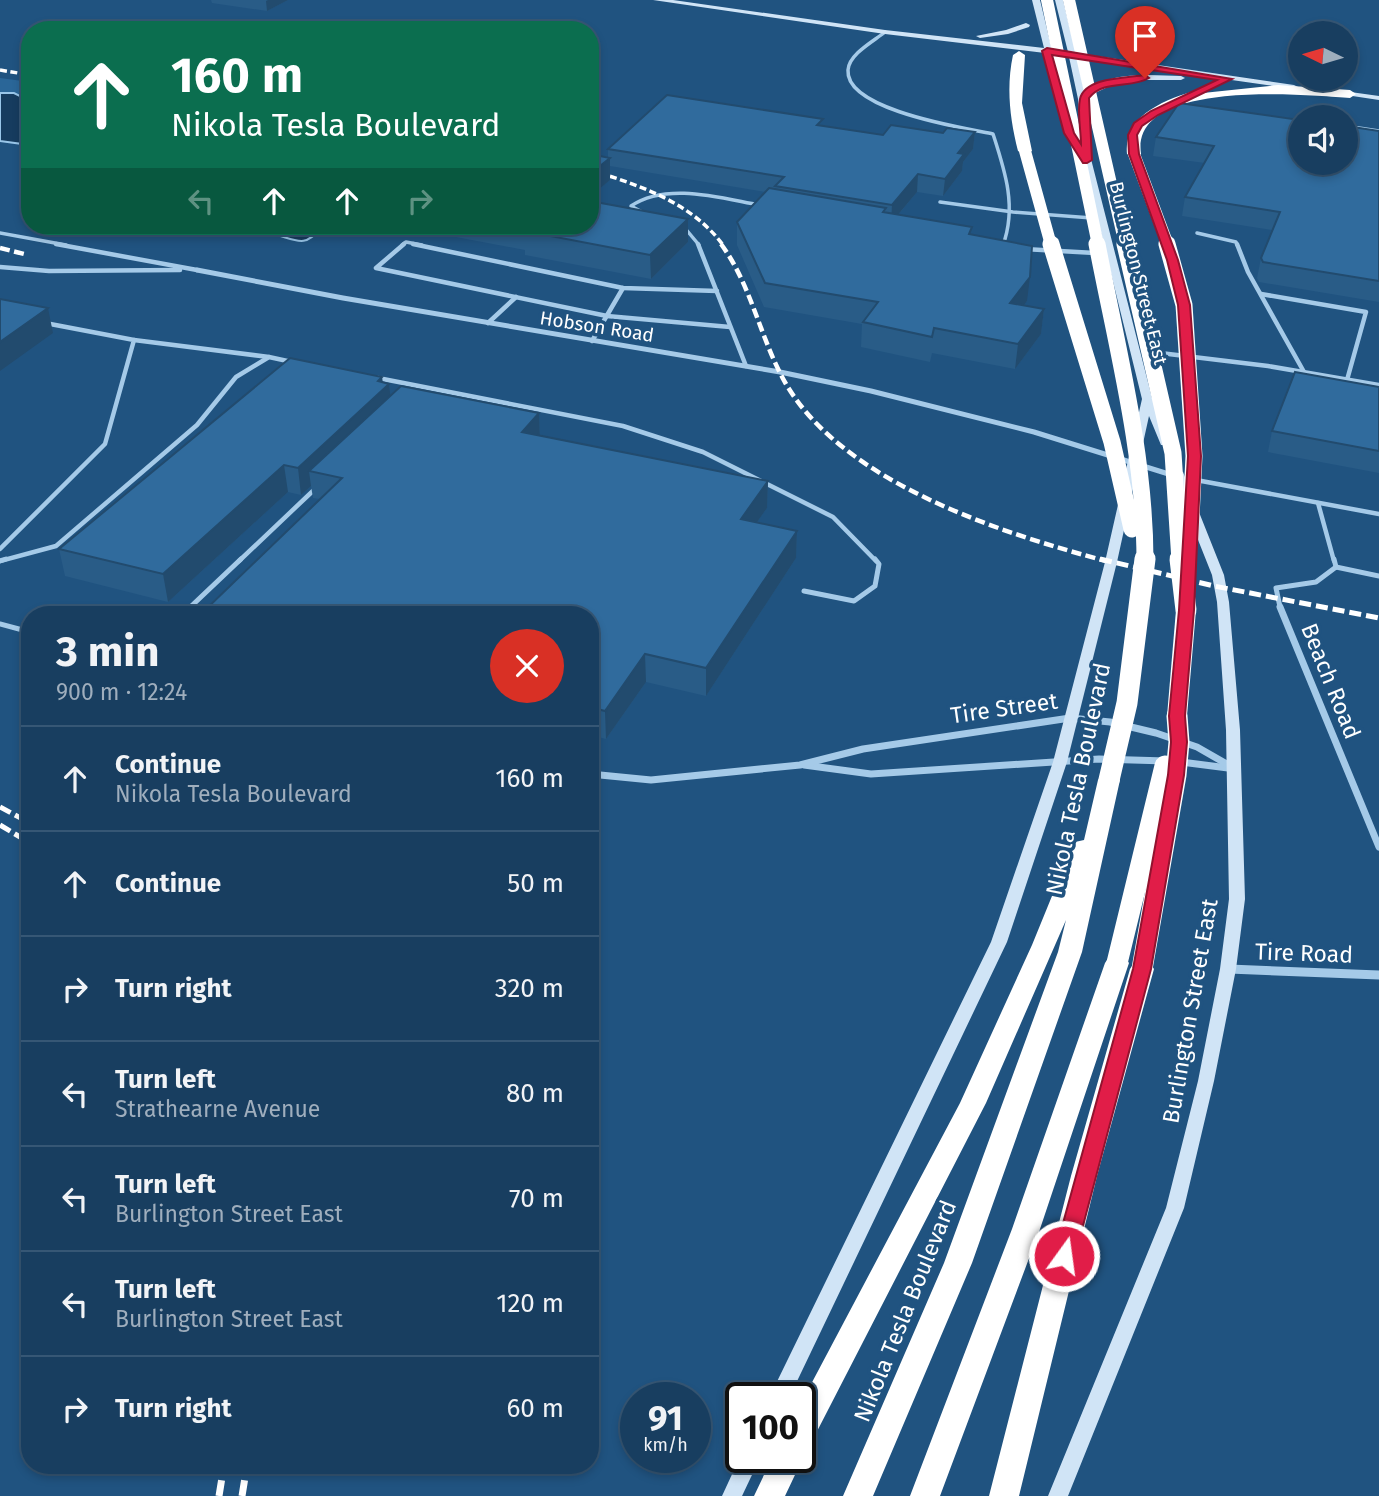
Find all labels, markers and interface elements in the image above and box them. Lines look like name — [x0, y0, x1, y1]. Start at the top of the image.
pin — [1115, 6, 1175, 78]
icon: arrive — [1126, 17, 1164, 55]
north arrow — [1288, 21, 1358, 91]
map controls — [1288, 21, 1358, 175]
text: 160 m — [171, 46, 303, 105]
icon: ahead — [56, 49, 147, 140]
button: sound — [1288, 105, 1358, 175]
text: Nikola Tesla Boulevard — [171, 106, 501, 144]
street label: Burlington Street East — [1105, 179, 1172, 367]
icon: left — [182, 182, 220, 220]
icon: ahead — [255, 182, 293, 220]
icon: ahead — [328, 182, 366, 220]
icon: right — [401, 182, 439, 220]
street label: Hobson Road — [538, 306, 656, 347]
street label: Beach Road — [1295, 619, 1367, 743]
text: 3 min — [56, 627, 159, 677]
button: close — [490, 629, 564, 703]
street label: Nikola Tesla Boulevard — [1040, 660, 1116, 898]
text: 900 m · 12:24 — [56, 678, 187, 706]
street label: Tire Street — [949, 687, 1060, 729]
text: Continue — [115, 749, 221, 780]
icon: ahead — [56, 760, 94, 798]
text: 160 m — [495, 763, 564, 794]
text: Nikola Tesla Boulevard — [115, 780, 352, 808]
icon: ahead — [56, 865, 94, 903]
text: Continue — [115, 868, 221, 899]
text: 50 m — [507, 868, 564, 899]
street label: Burlington Street East — [1156, 896, 1224, 1126]
street label: Tire Road — [1254, 937, 1354, 969]
icon: right — [56, 970, 94, 1008]
text: Turn right — [115, 973, 232, 1004]
text: 320 m — [495, 973, 564, 1004]
text: Turn left — [115, 1064, 216, 1095]
icon: left — [56, 1075, 94, 1113]
text: 80 m — [506, 1078, 564, 1109]
text: Strathearne Avenue — [115, 1095, 320, 1123]
text: Turn left — [115, 1169, 216, 1200]
icon: left — [56, 1180, 94, 1218]
text: 70 m — [509, 1183, 564, 1214]
street label: Nikola Tesla Boulevard — [848, 1196, 962, 1426]
text: Burlington Street East — [115, 1200, 343, 1228]
position arrow — [1027, 1219, 1101, 1293]
text: Turn left — [115, 1274, 216, 1305]
icon: left — [56, 1285, 94, 1323]
text: 120 m — [496, 1288, 564, 1319]
text: Burlington Street East — [115, 1305, 343, 1333]
speed limit sign: 100 — [725, 1382, 816, 1473]
icon: right — [56, 1390, 94, 1428]
text: Turn right — [115, 1393, 232, 1424]
text: 60 m — [506, 1393, 564, 1424]
text: 91 — [648, 1397, 683, 1439]
text: km/h — [643, 1434, 688, 1456]

